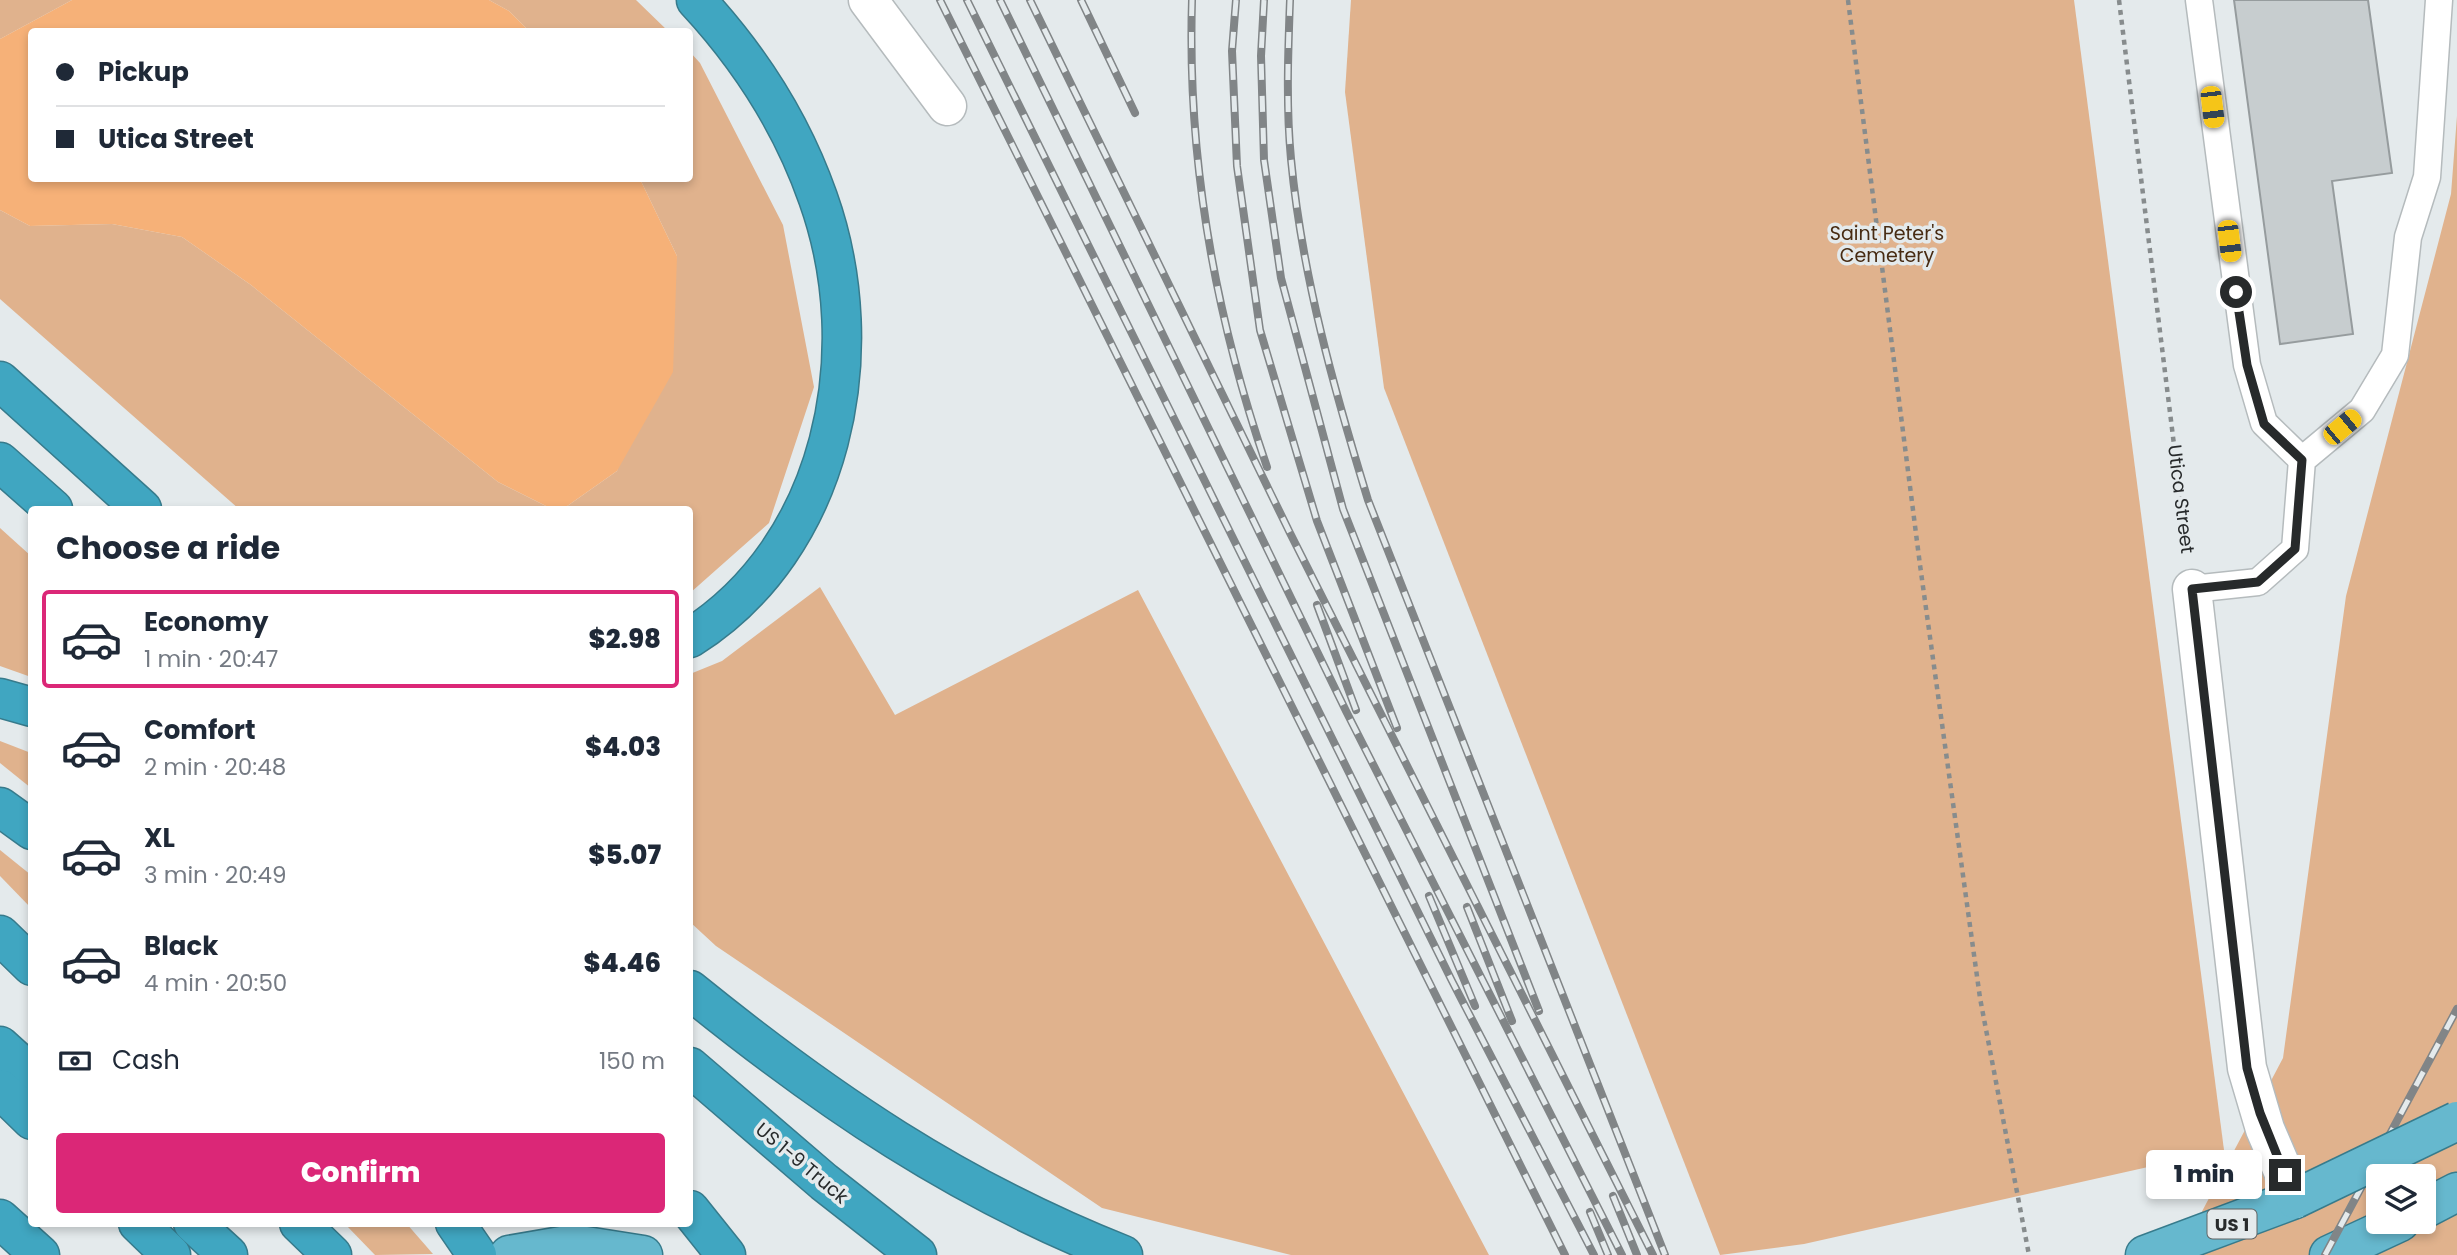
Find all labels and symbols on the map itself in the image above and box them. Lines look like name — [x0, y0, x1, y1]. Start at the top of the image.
car — [2200, 85, 2225, 129]
car — [2217, 219, 2242, 263]
park label: Saint Peter's Cemetery — [1830, 220, 1944, 269]
route start — [2220, 276, 2252, 308]
car — [2320, 405, 2365, 449]
street label: Utica Street — [2161, 443, 2201, 555]
street label: US 1-9 Truck — [750, 1116, 854, 1210]
callout: 1 min — [2145, 1150, 2260, 1200]
route end — [2269, 1159, 2301, 1191]
road number: US 1 — [2208, 1210, 2256, 1238]

